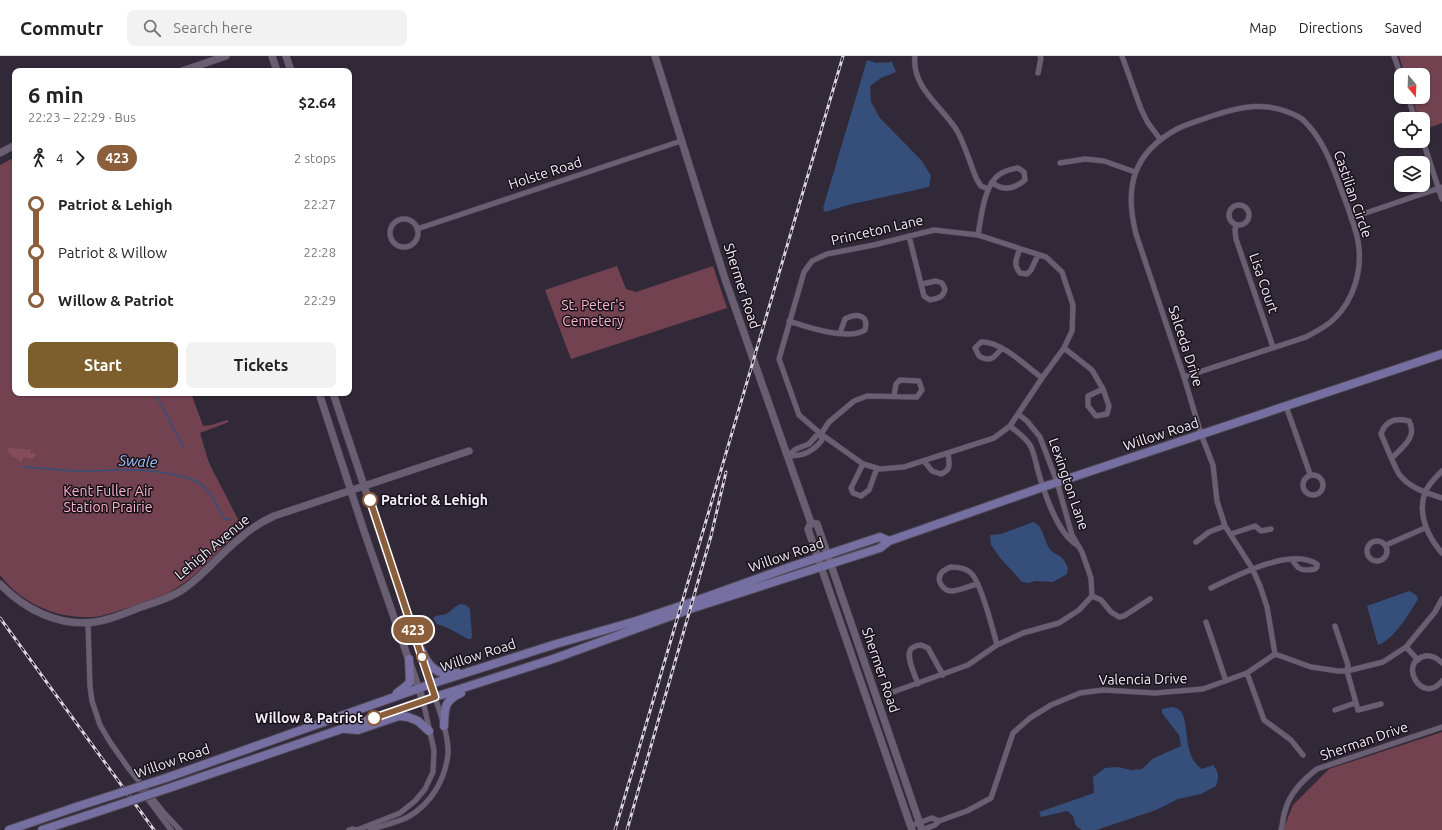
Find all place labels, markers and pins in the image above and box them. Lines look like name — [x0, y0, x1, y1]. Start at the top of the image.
marker: Patriot & Lehigh — [362, 492, 378, 508]
place label: Patriot & Lehigh — [381, 492, 488, 508]
unlabelled marker — [416, 651, 428, 663]
place label: Willow & Patriot — [255, 710, 363, 726]
marker: Willow & Patriot — [366, 710, 382, 726]

